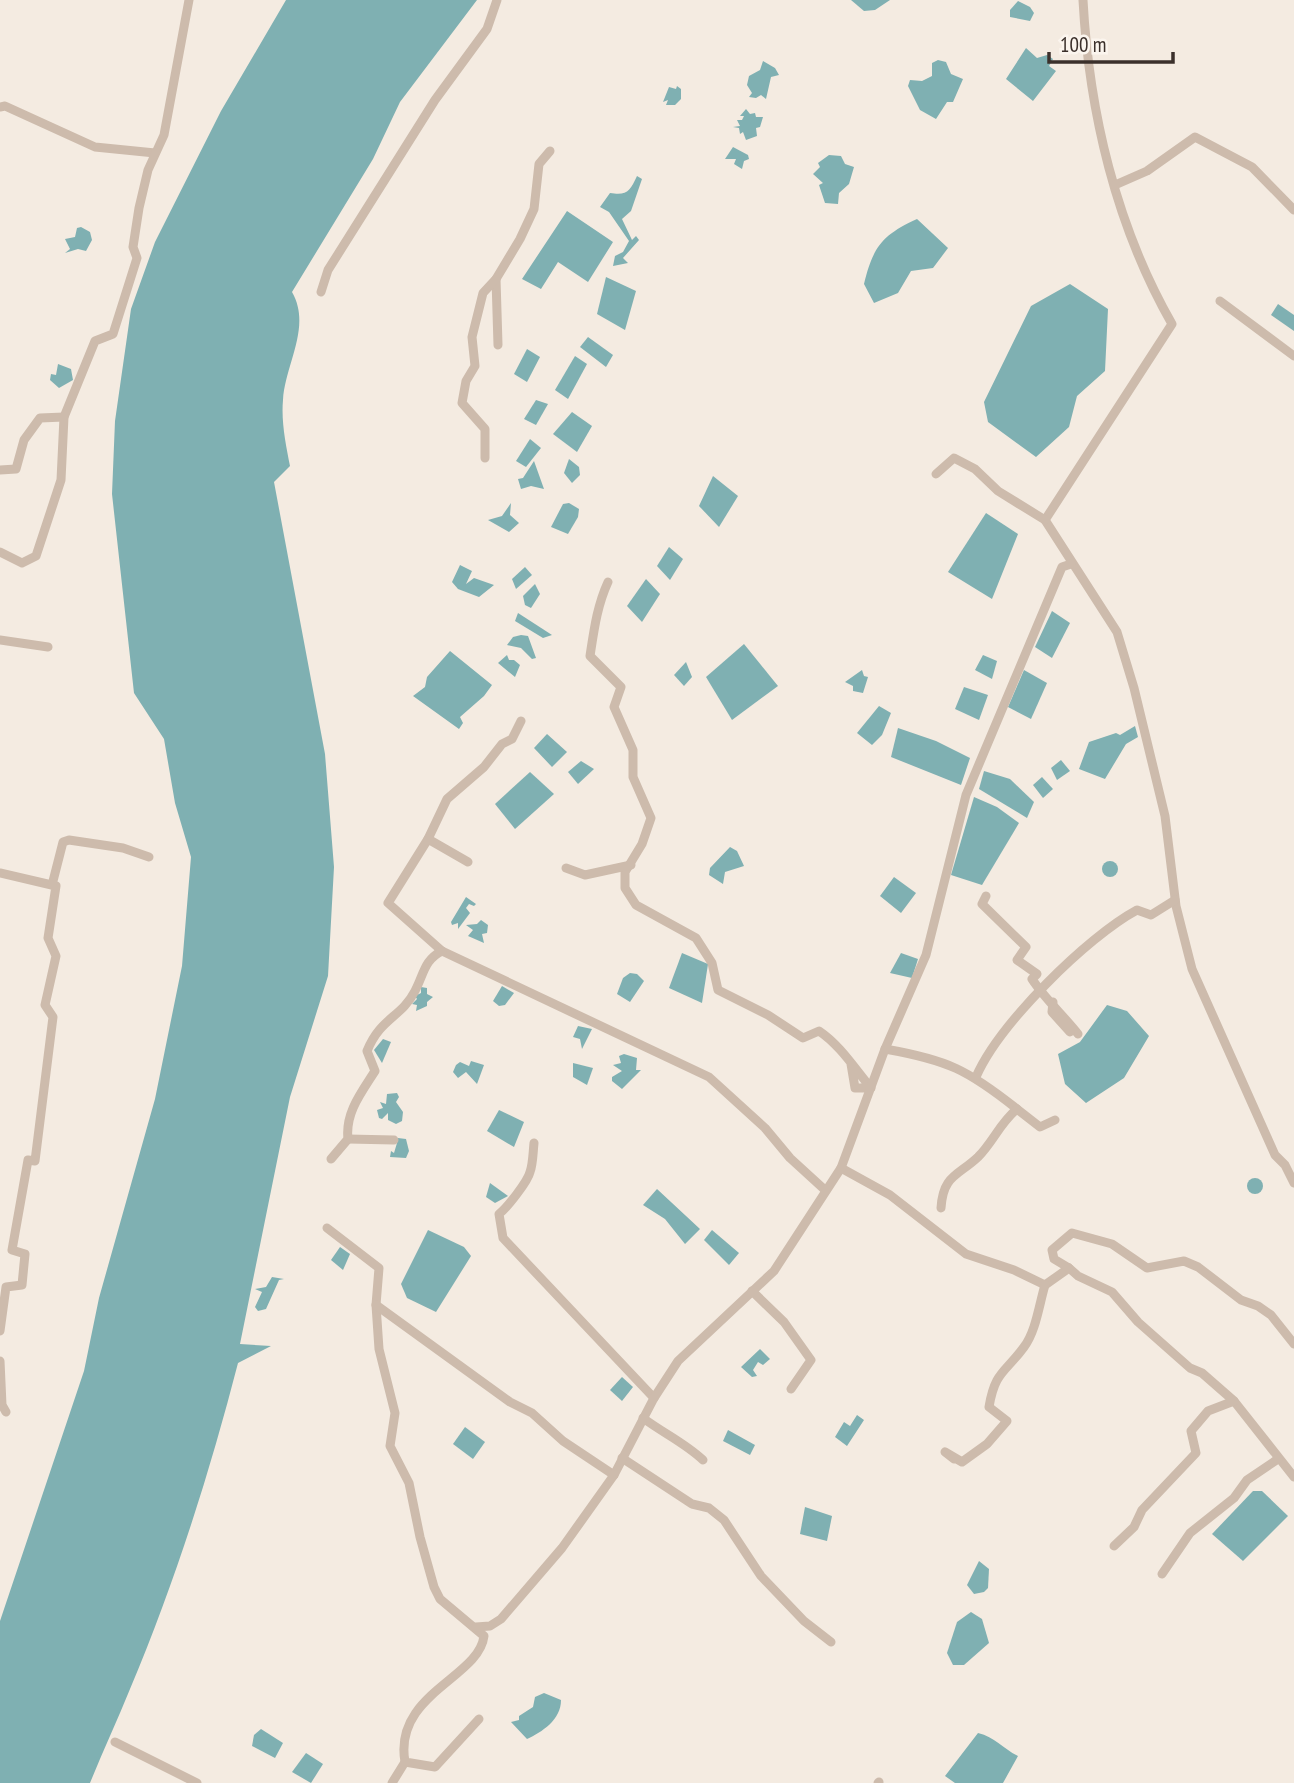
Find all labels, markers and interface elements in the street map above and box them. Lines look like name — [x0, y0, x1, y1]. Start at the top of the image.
scale bar — [1049, 21, 1173, 65]
text: 100 m — [1060, 31, 1106, 58]

